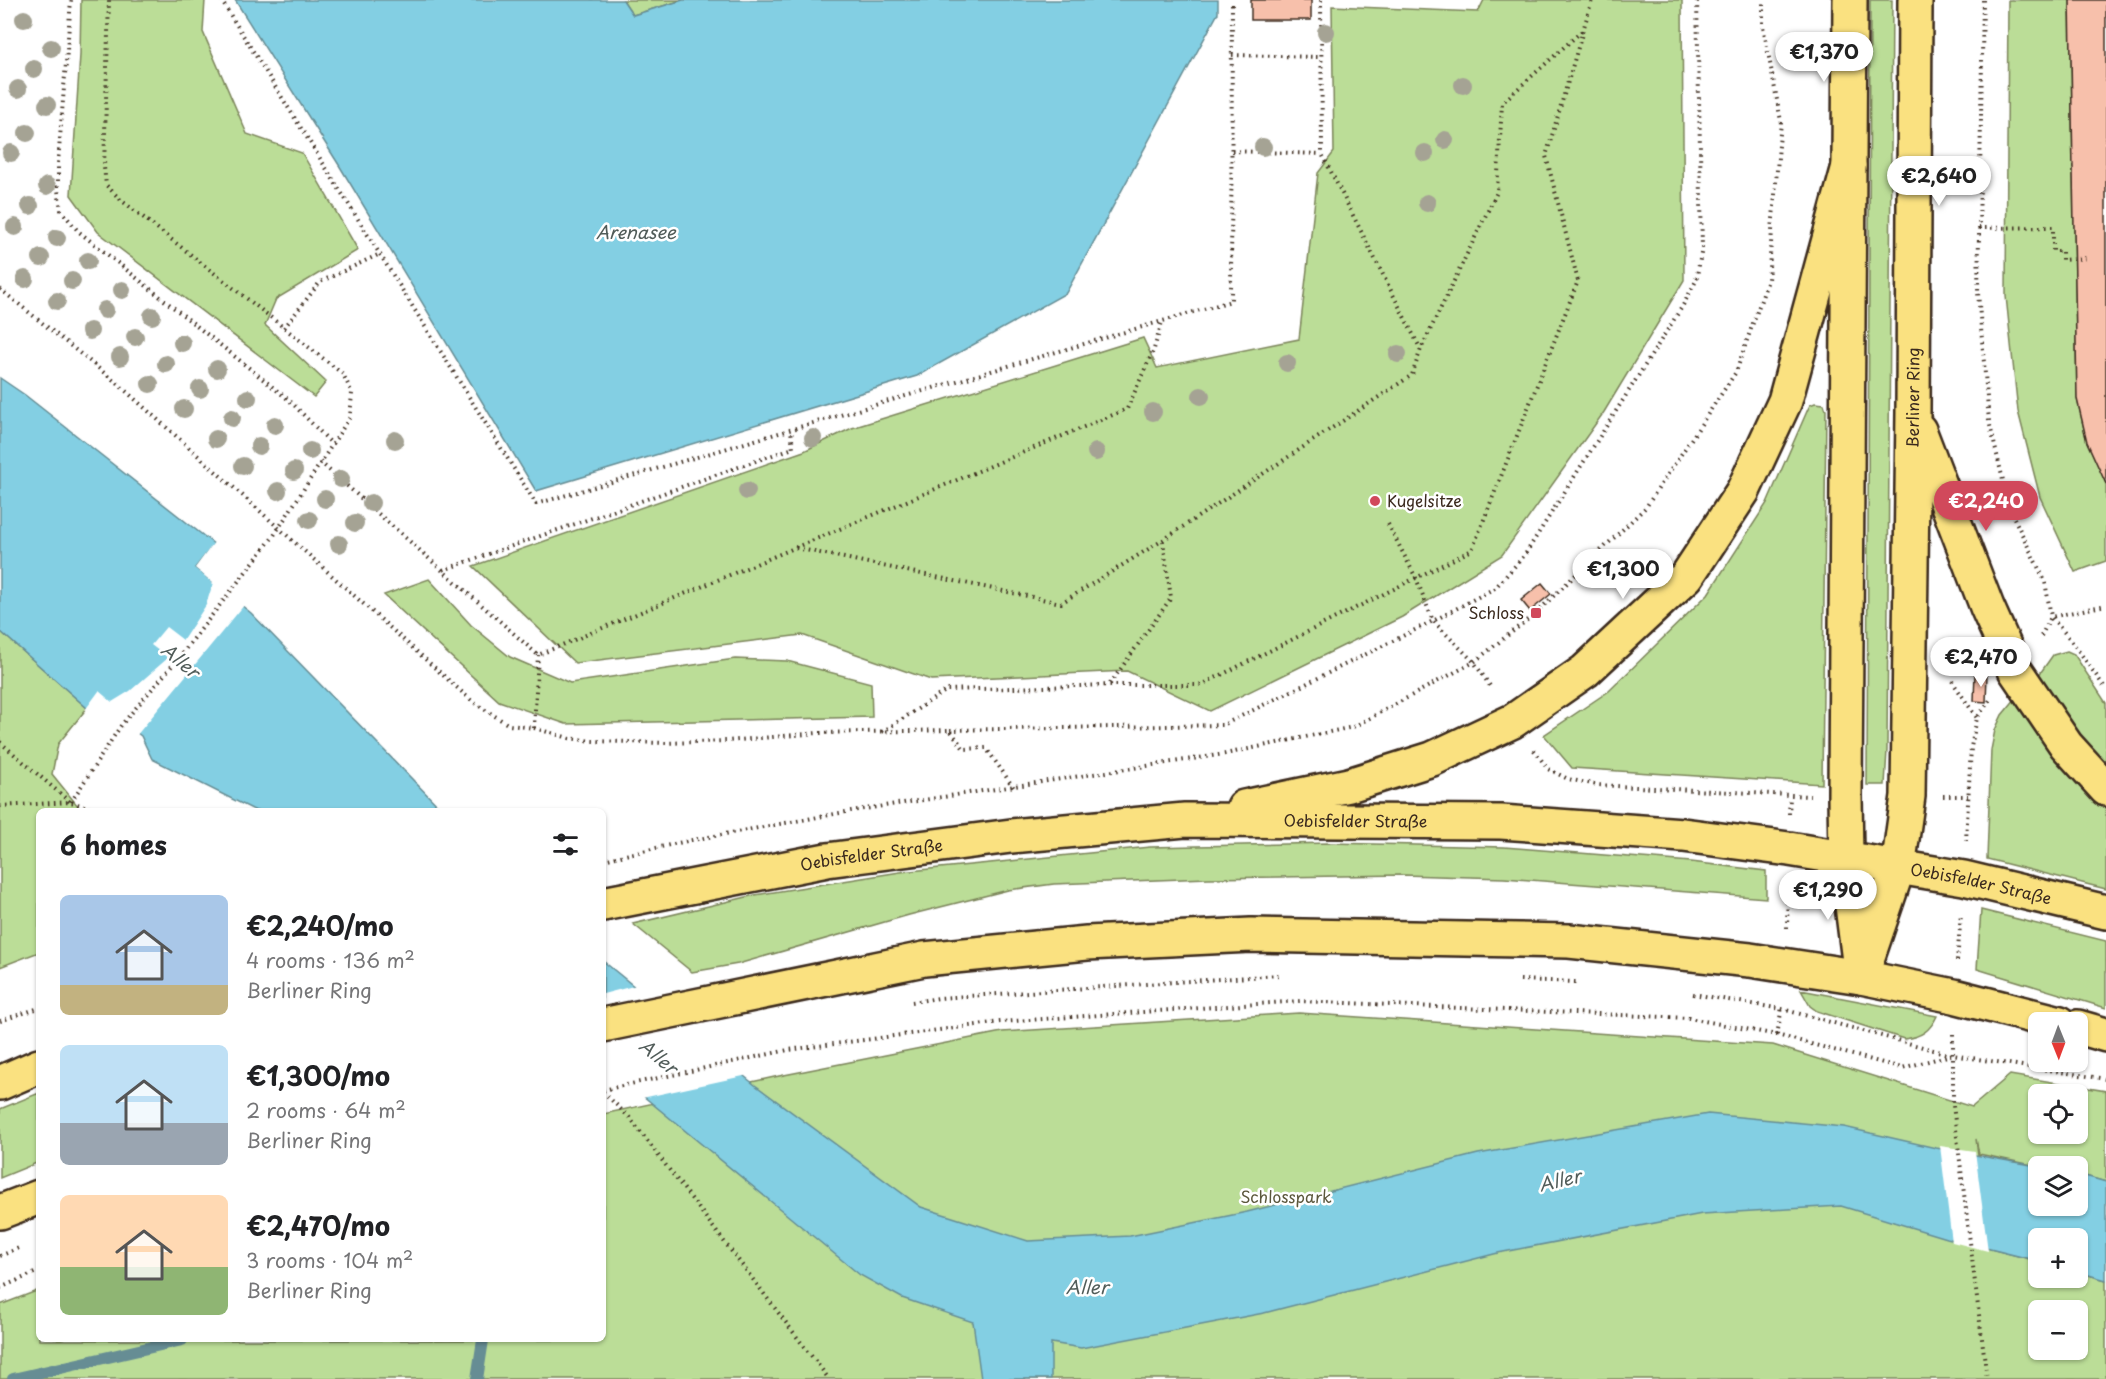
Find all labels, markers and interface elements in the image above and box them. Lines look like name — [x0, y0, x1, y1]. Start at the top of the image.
pin: €1,370 — [1775, 32, 1873, 83]
text: €1,370 — [1789, 36, 1859, 66]
pin: €2,640 — [1890, 156, 1988, 207]
text: €2,640 — [1901, 160, 1977, 190]
water label: Arenasee — [596, 218, 677, 245]
street label: Berliner Ring — [1900, 347, 1924, 448]
pin: €2,240 — [1937, 481, 2035, 532]
text: €2,240 — [1948, 485, 2024, 515]
place label: Kugelsitze — [1387, 488, 1462, 512]
marker: Kugelsitze — [1368, 494, 1382, 508]
pin: €1,300 — [1574, 549, 1672, 600]
text: €1,300 — [1586, 553, 1660, 583]
place label: Schloss — [1468, 600, 1524, 624]
marker: Schloss — [1529, 606, 1543, 620]
water label: Aller — [156, 636, 208, 686]
pin: €2,470 — [1932, 637, 2030, 688]
text: €2,470 — [1944, 641, 2018, 671]
street label: Oebisfelder Straße — [1283, 808, 1427, 833]
text: 6 homes — [60, 825, 167, 864]
icon: filters — [549, 828, 582, 861]
street label: Oebisfelder Straße — [798, 832, 944, 876]
street label: Oebisfelder Straße — [1909, 856, 2054, 910]
pin: €1,290 — [1779, 870, 1877, 921]
text: €1,290 — [1793, 874, 1863, 904]
text: €2,240/mo — [246, 906, 394, 945]
icon: home — [108, 919, 180, 991]
text: 4 rooms · 136 m² — [246, 945, 415, 975]
text: Berliner Ring — [246, 975, 372, 1005]
north arrow — [2028, 1012, 2088, 1072]
map controls — [2028, 1012, 2088, 1360]
water label: Aller — [634, 1032, 686, 1082]
text: €1,300/mo — [246, 1056, 390, 1095]
icon: home — [108, 1069, 180, 1141]
button: locate — [2028, 1084, 2088, 1144]
text: 2 rooms · 64 m² — [246, 1095, 406, 1125]
text: Berliner Ring — [246, 1125, 372, 1155]
button: layers — [2028, 1156, 2088, 1216]
water label: Aller — [1536, 1161, 1586, 1197]
park label: Schlosspark — [1240, 1184, 1332, 1208]
text: €2,470/mo — [246, 1206, 390, 1245]
icon: home — [108, 1219, 180, 1291]
button: + — [2028, 1228, 2088, 1288]
text: 3 rooms · 104 m² — [246, 1245, 413, 1275]
water label: Aller — [1066, 1273, 1111, 1300]
text: Berliner Ring — [246, 1275, 372, 1305]
button: − — [2028, 1300, 2088, 1360]

